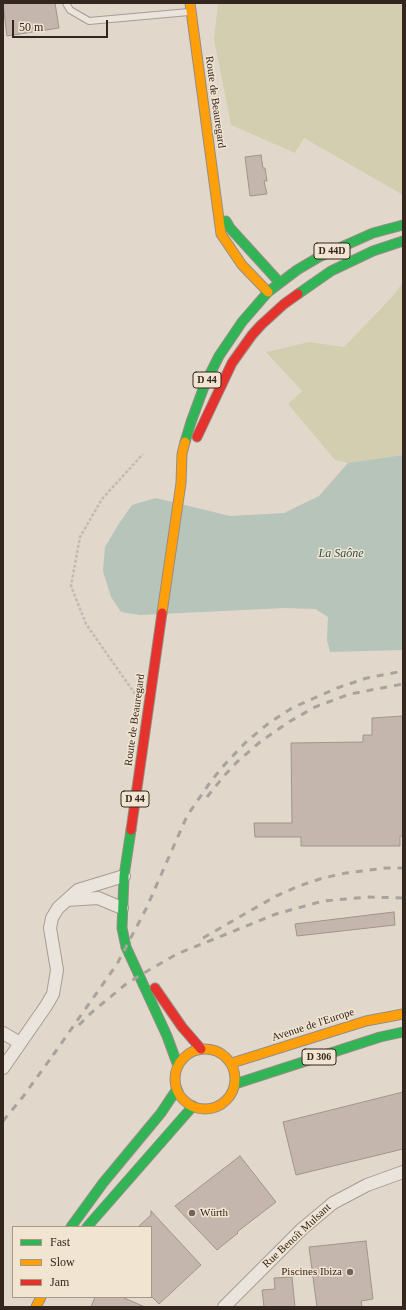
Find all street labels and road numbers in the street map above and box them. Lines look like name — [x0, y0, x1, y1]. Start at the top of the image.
street label: Route de Beauregard — [202, 55, 228, 149]
road number: D 44D — [314, 243, 350, 259]
road number: D 44 — [193, 372, 221, 388]
street label: Route de Beauregard — [122, 673, 148, 767]
road number: D 44 — [121, 791, 149, 807]
street label: Avenue de l'Europe — [270, 1005, 356, 1045]
road number: D 306 — [302, 1049, 336, 1065]
street label: Rue Benoît Mulsant — [260, 1201, 334, 1271]

